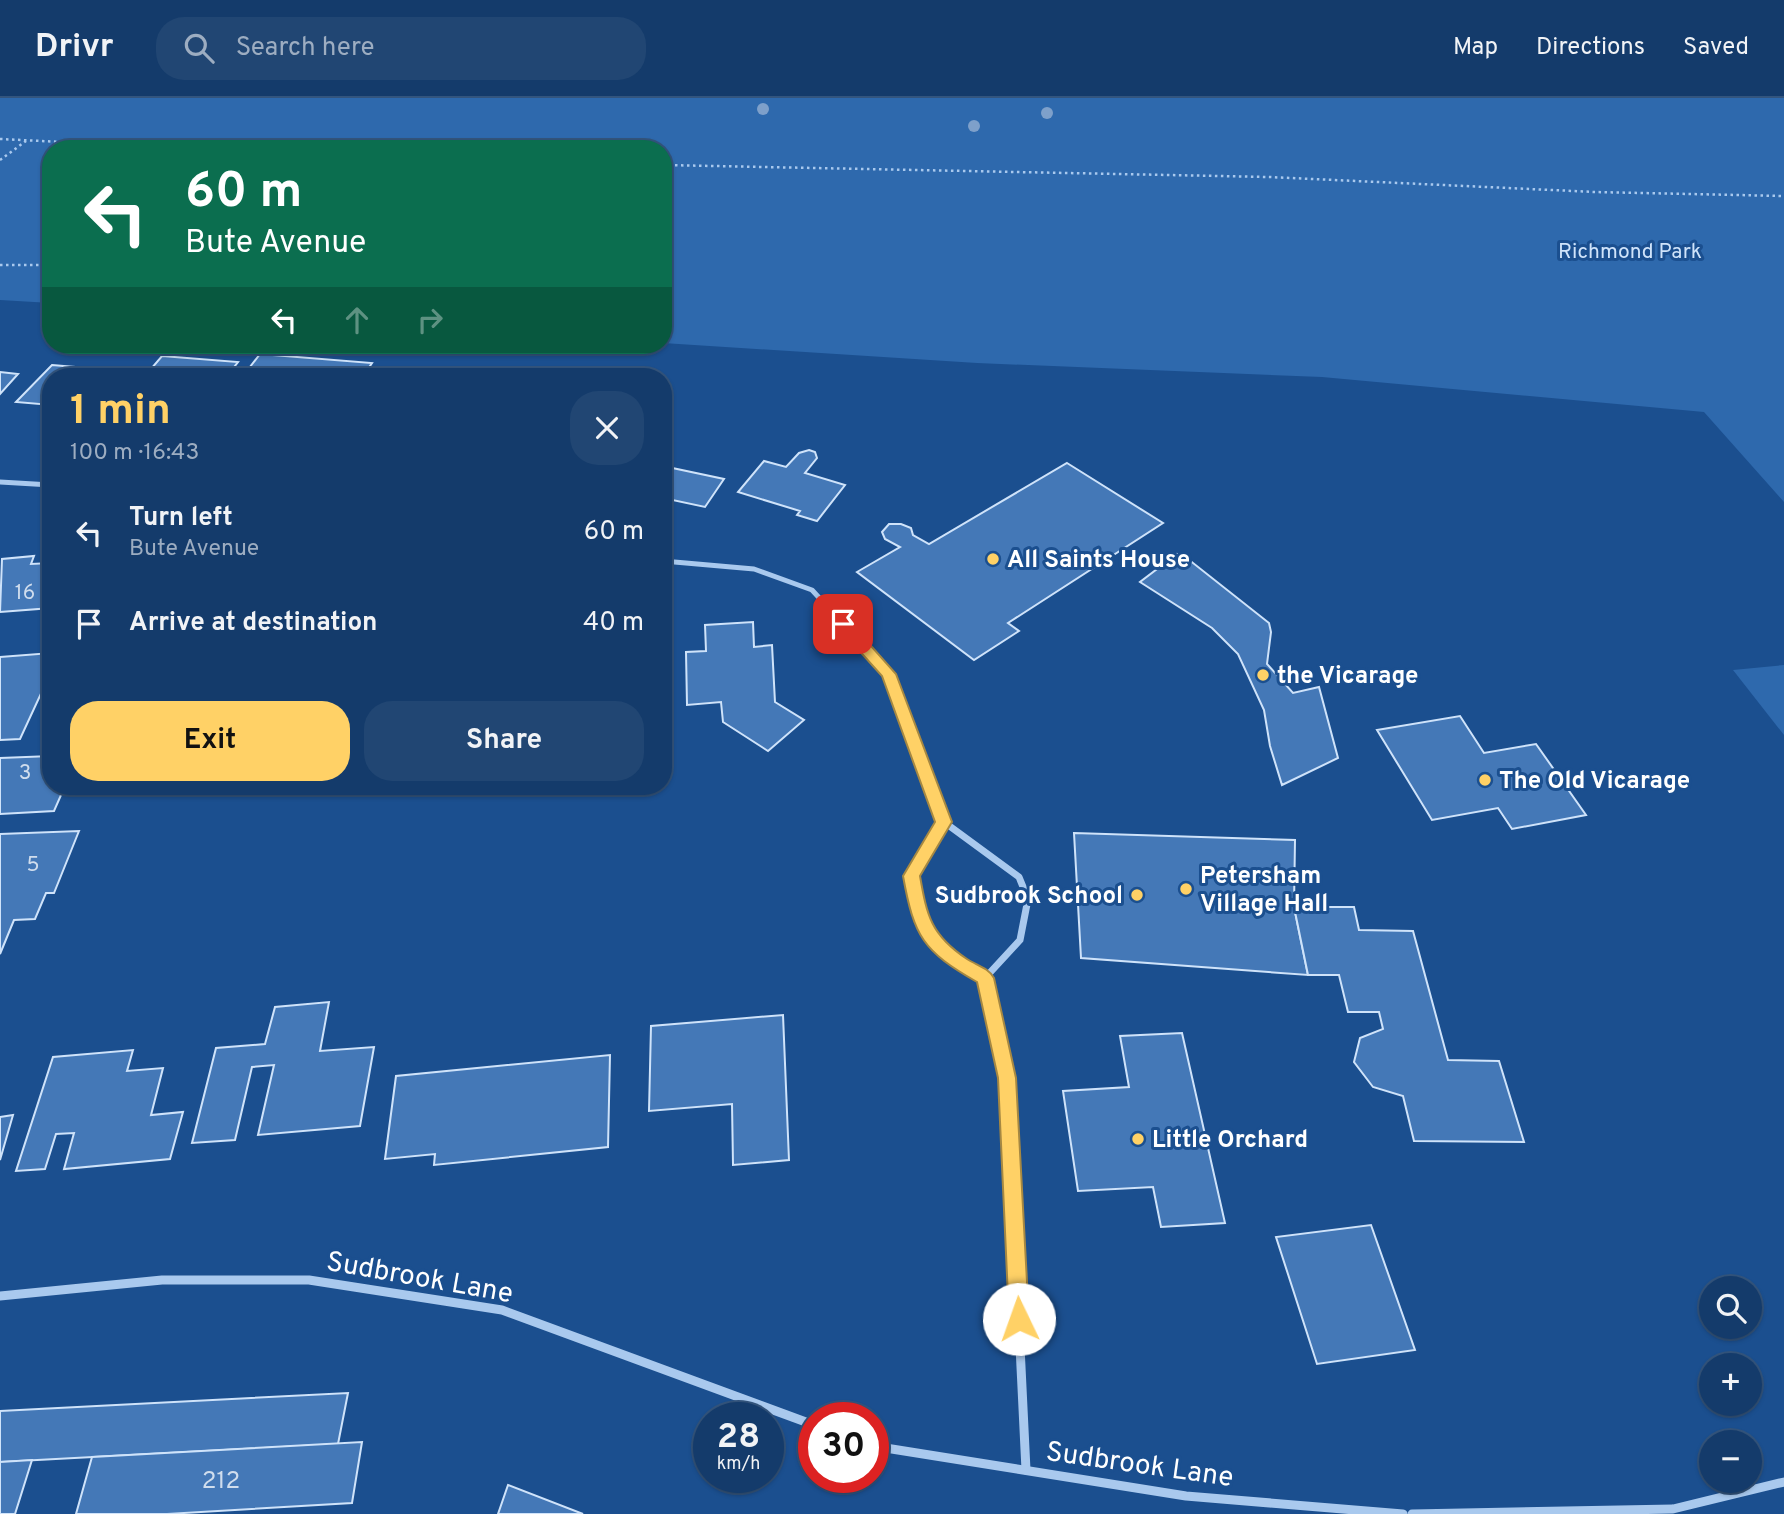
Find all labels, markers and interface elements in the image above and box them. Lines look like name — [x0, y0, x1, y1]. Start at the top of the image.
search box — [156, 17, 646, 80]
text: Drivr — [35, 27, 114, 69]
icon: search — [180, 29, 218, 67]
text: Search here — [236, 32, 375, 65]
text: Map — [1453, 33, 1498, 63]
text: Directions — [1536, 33, 1645, 63]
text: Saved — [1683, 33, 1749, 63]
text: 60 m — [185, 163, 303, 225]
icon: left — [70, 168, 161, 259]
text: Bute Avenue — [185, 224, 366, 264]
park label: Richmond Park — [1558, 239, 1702, 266]
icon: left — [265, 301, 303, 339]
icon: ahead — [338, 301, 376, 339]
icon: right — [411, 301, 449, 339]
text: 1 min — [70, 386, 171, 439]
button: close — [570, 391, 644, 465]
text: 100 m · 16:43 — [70, 439, 199, 468]
text: Turn left — [129, 502, 233, 535]
icon: left — [70, 514, 108, 552]
text: 60 m — [584, 516, 644, 549]
text: Bute Avenue — [129, 535, 259, 564]
place label: All Saints House — [1007, 546, 1190, 576]
marker: All Saints House — [985, 551, 1001, 567]
house number: 16 — [15, 580, 35, 607]
pin — [813, 594, 873, 654]
icon: arrive — [70, 605, 108, 643]
icon: arrive — [824, 605, 862, 643]
text: Arrive at destination — [129, 607, 377, 640]
text: 40 m — [583, 607, 644, 640]
place label: the Vicarage — [1277, 662, 1418, 692]
marker: the Vicarage — [1255, 667, 1271, 683]
button: Exit — [70, 701, 350, 781]
button: Share — [364, 701, 644, 781]
house number: 3 — [19, 760, 31, 787]
place label: The Old Vicarage — [1499, 767, 1690, 797]
marker: The Old Vicarage — [1477, 772, 1493, 788]
house number: 5 — [26, 852, 40, 879]
place label: Petersham Village Hall — [1200, 862, 1328, 920]
marker: Petersham Village Hall — [1178, 881, 1194, 897]
place label: Sudbrook School — [935, 882, 1123, 912]
marker: Sudbrook School — [1129, 887, 1145, 903]
place label: Little Orchard — [1152, 1126, 1308, 1156]
marker: Little Orchard — [1130, 1131, 1146, 1147]
street label: Sudbrook Lane — [323, 1245, 516, 1313]
map controls — [1699, 1276, 1762, 1493]
button: search — [1699, 1276, 1762, 1339]
position arrow — [982, 1282, 1056, 1356]
button: + — [1699, 1353, 1762, 1416]
speed limit sign: 30 — [798, 1402, 889, 1493]
text: 28 — [717, 1416, 760, 1460]
button: − — [1699, 1430, 1762, 1493]
street label: Sudbrook Lane — [1043, 1435, 1236, 1497]
text: km/h — [717, 1453, 760, 1476]
house number: 212 — [202, 1467, 240, 1497]

